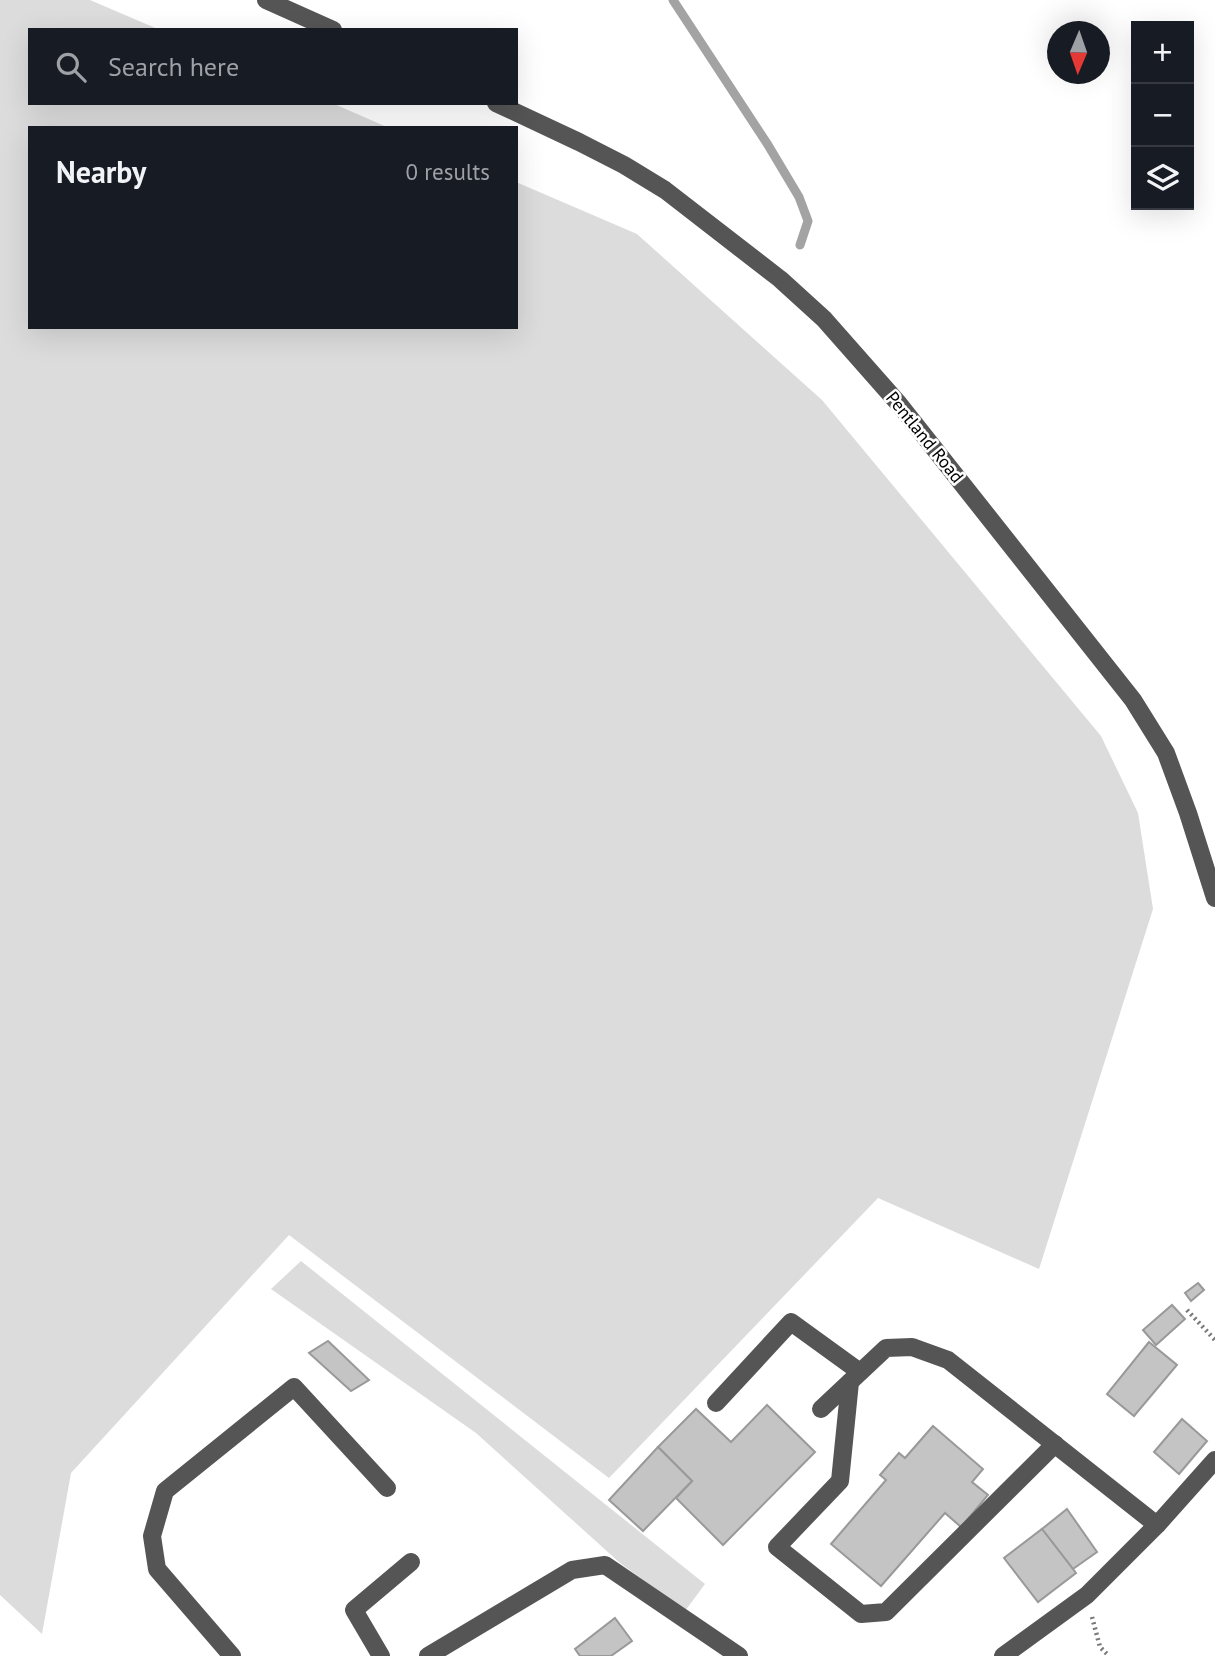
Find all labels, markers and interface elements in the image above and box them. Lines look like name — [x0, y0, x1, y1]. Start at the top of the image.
north arrow — [1047, 21, 1110, 84]
map controls — [1131, 21, 1194, 210]
button: + — [1131, 21, 1194, 84]
search box — [28, 28, 518, 105]
icon: search — [52, 48, 90, 86]
text: Search here — [108, 50, 239, 83]
button: − — [1131, 84, 1194, 147]
button: layers — [1131, 147, 1194, 210]
text: Nearby — [56, 152, 146, 191]
text: 0 results — [406, 157, 490, 186]
street label: Pentland Road — [881, 387, 969, 487]

